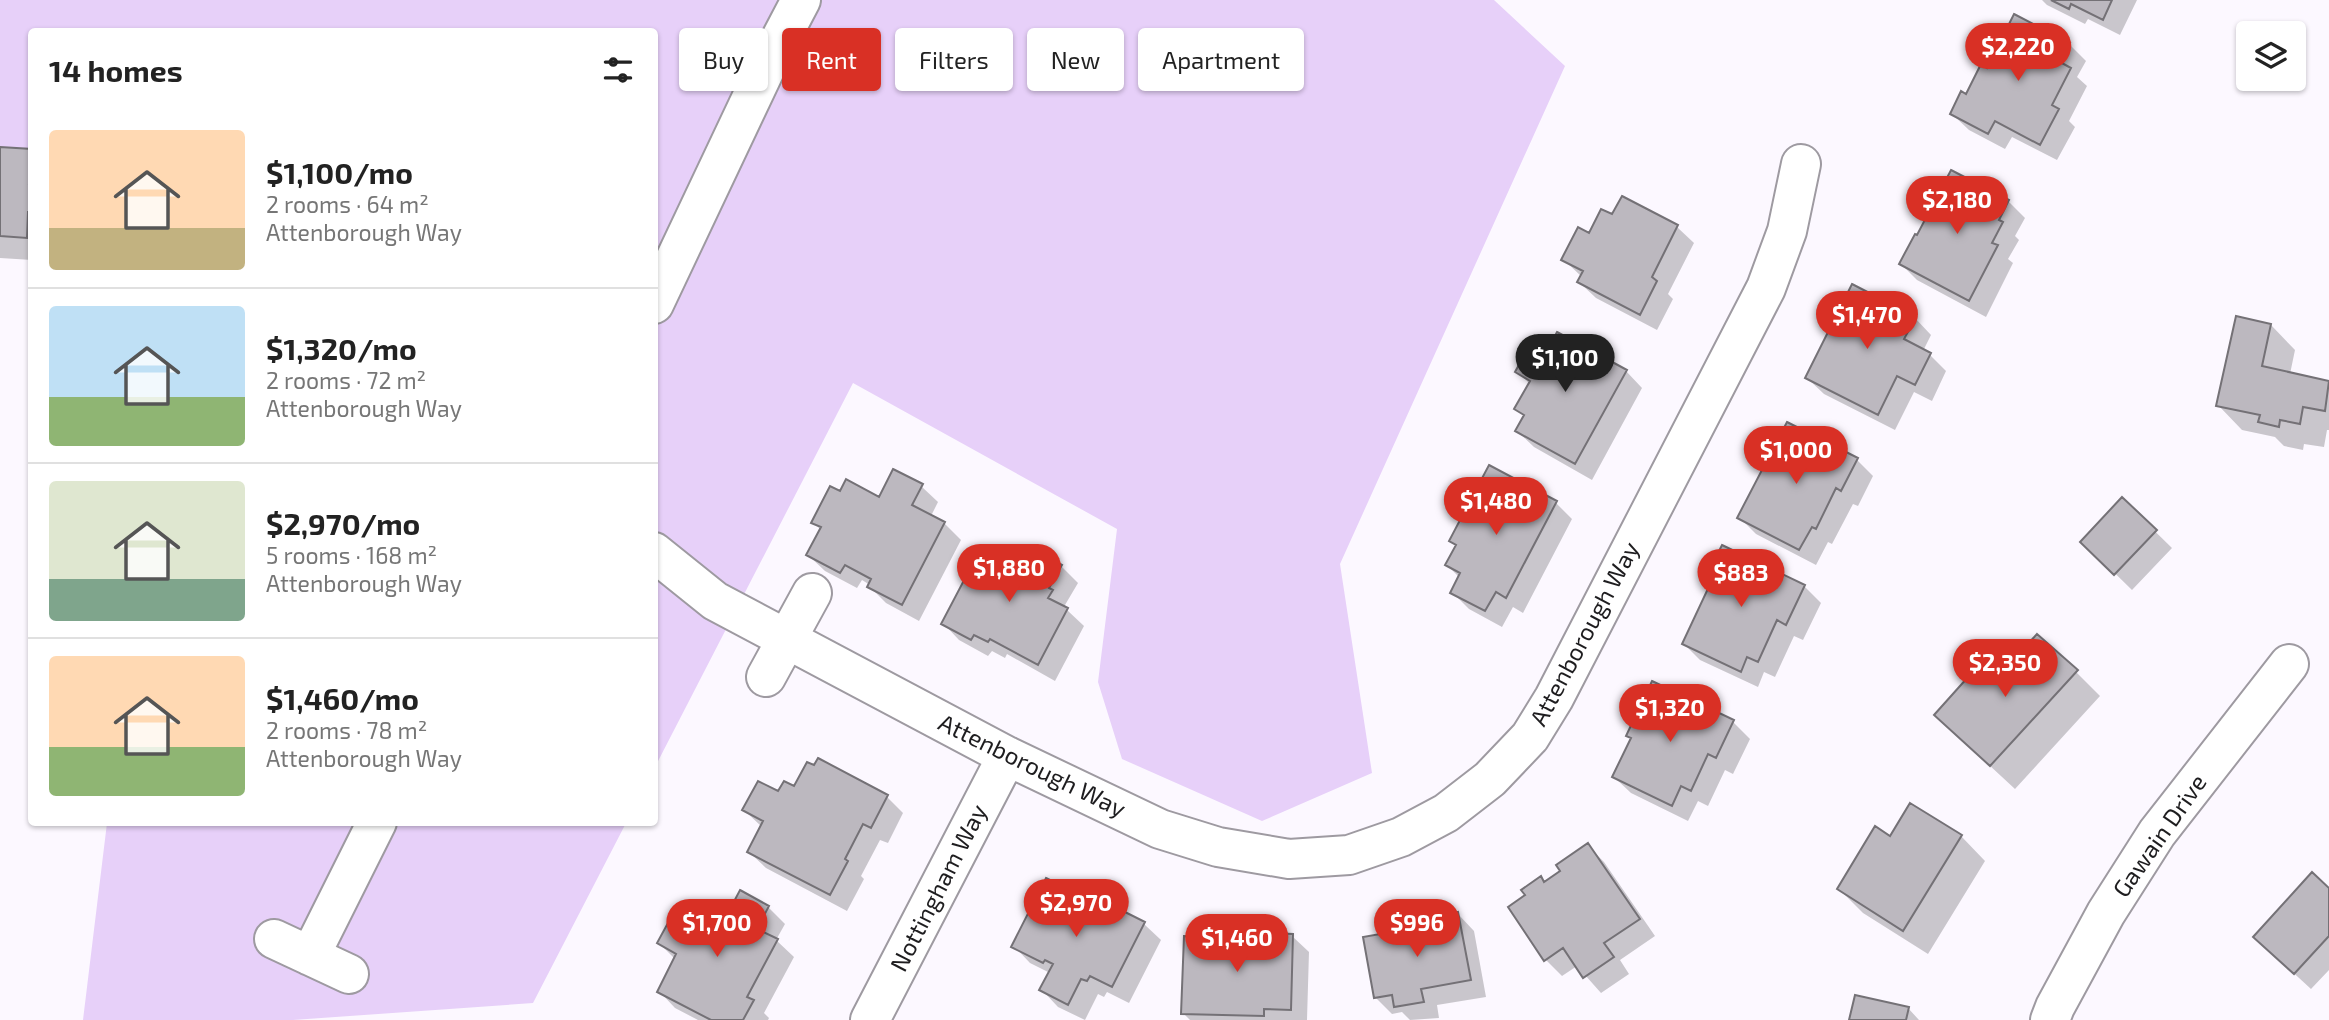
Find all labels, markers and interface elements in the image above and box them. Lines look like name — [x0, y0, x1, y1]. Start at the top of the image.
map controls — [2236, 21, 2306, 91]
button: layers — [2236, 21, 2306, 91]
pin: $2,220 — [1961, 24, 2075, 83]
chip: Buy — [679, 28, 768, 91]
chip: Rent — [782, 28, 881, 91]
chip: Filters — [895, 28, 1013, 91]
chip: New — [1027, 28, 1124, 91]
chip: Apartment — [1138, 28, 1304, 91]
text: $2,220 — [1981, 32, 2055, 60]
icon: filters — [599, 51, 637, 89]
text: 14 homes — [49, 52, 183, 88]
text: $1,100/mo — [266, 154, 413, 190]
icon: home — [105, 158, 189, 242]
pin: $2,180 — [1900, 176, 2014, 236]
text: $2,180 — [1922, 185, 1992, 213]
text: 2 rooms · 64 m² — [266, 190, 429, 218]
text: Attenborough Way — [266, 218, 462, 246]
pin: $1,470 — [1810, 292, 1924, 351]
text: $1,470 — [1832, 300, 1902, 328]
text: $1,320/mo — [266, 330, 417, 366]
icon: home — [105, 334, 189, 418]
pin: $1,100 — [1508, 334, 1622, 394]
text: $1,100 — [1532, 343, 1598, 371]
text: 2 rooms · 72 m² — [266, 366, 426, 394]
text: Attenborough Way — [266, 394, 462, 422]
pin: $1,000 — [1739, 426, 1853, 486]
text: $1,000 — [1760, 435, 1832, 463]
pin: $1,480 — [1439, 477, 1553, 537]
text: $1,480 — [1460, 486, 1532, 514]
text: $2,970/mo — [266, 505, 420, 541]
icon: home — [105, 509, 189, 593]
street label: Attenborough Way — [1523, 536, 1645, 730]
text: 5 rooms · 168 m² — [266, 541, 437, 569]
pin: $1,880 — [952, 544, 1066, 604]
pin: $883 — [1700, 550, 1782, 609]
text: $1,880 — [973, 553, 1045, 581]
text: $883 — [1713, 558, 1769, 586]
text: Attenborough Way — [266, 569, 462, 597]
pin: $2,350 — [1948, 640, 2062, 699]
text: $2,350 — [1969, 648, 2041, 676]
text: $1,460/mo — [266, 680, 419, 716]
icon: home — [105, 684, 189, 768]
pin: $1,320 — [1613, 684, 1727, 744]
text: $1,320 — [1635, 693, 1705, 721]
street label: Attenborough Way — [934, 707, 1131, 823]
text: 2 rooms · 78 m² — [266, 716, 427, 744]
text: Attenborough Way — [266, 744, 462, 772]
street label: Gawain Drive — [2106, 768, 2212, 902]
street label: Nottingham Way — [883, 799, 992, 976]
pin: $2,970 — [1019, 880, 1133, 939]
text: $2,970 — [1040, 888, 1112, 916]
pin: $1,700 — [660, 900, 774, 959]
pin: $996 — [1376, 900, 1458, 959]
text: $1,700 — [682, 908, 752, 936]
text: $996 — [1390, 908, 1444, 936]
pin: $1,460 — [1180, 914, 1294, 974]
text: $1,460 — [1201, 923, 1273, 951]

